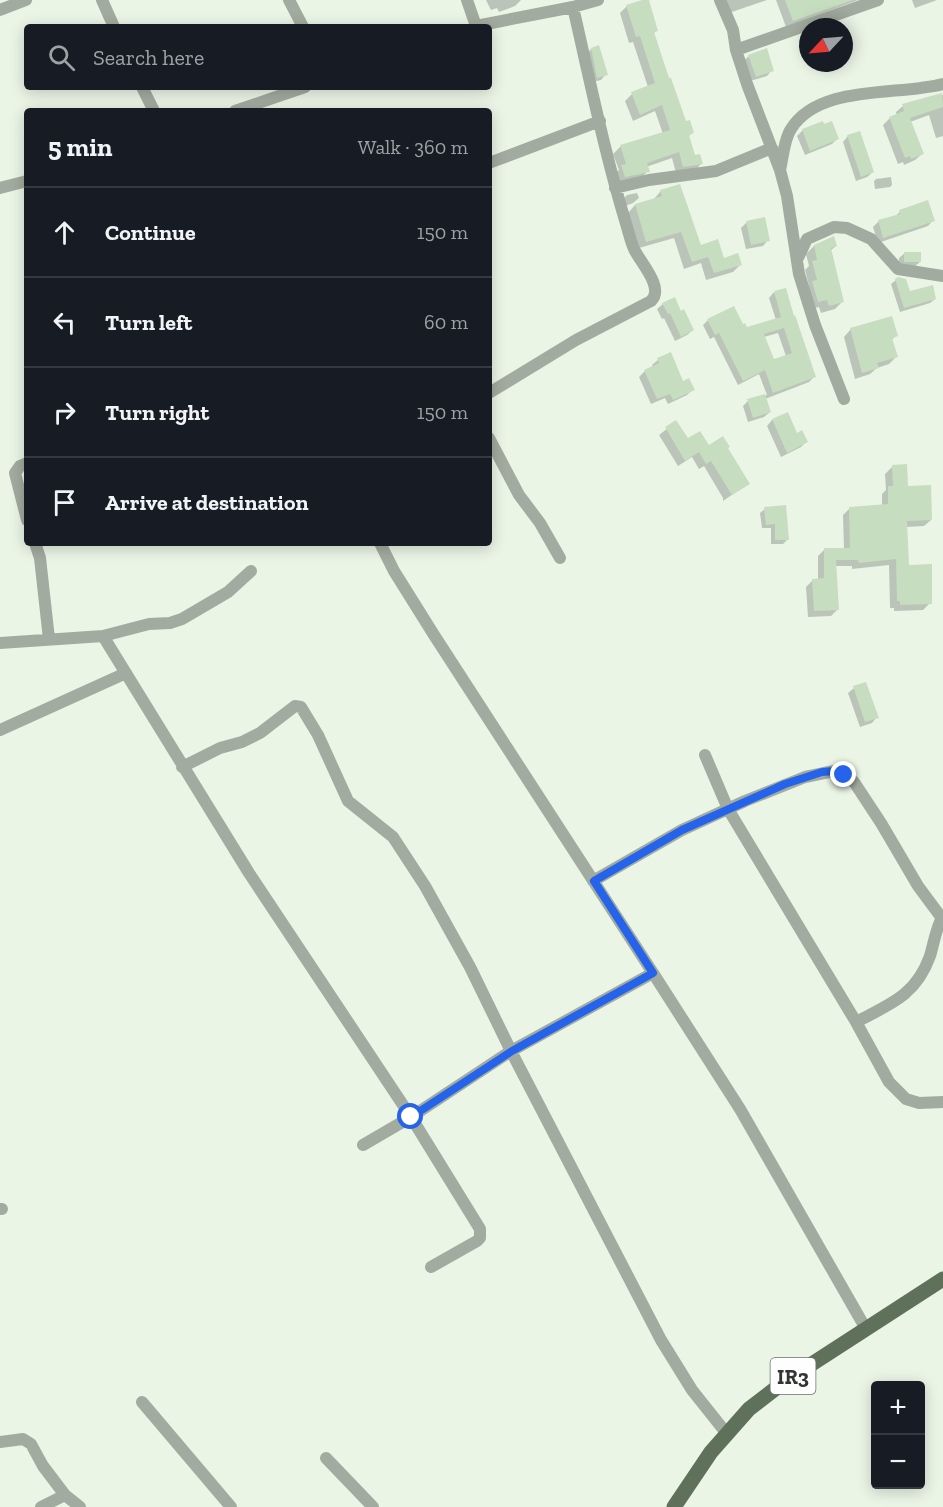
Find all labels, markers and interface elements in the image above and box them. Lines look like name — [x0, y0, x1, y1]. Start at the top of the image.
north arrow — [799, 18, 853, 72]
search box — [24, 24, 492, 90]
icon: search — [45, 41, 78, 74]
text: Search here — [93, 44, 204, 71]
text: 5 min — [48, 131, 112, 163]
text: Walk · 360 m — [358, 135, 468, 159]
icon: ahead — [48, 216, 81, 249]
text: Continue — [105, 219, 196, 246]
text: 150 m — [417, 220, 468, 244]
icon: left — [48, 306, 81, 339]
text: Turn left — [105, 309, 192, 336]
text: 60 m — [424, 310, 468, 334]
icon: right — [48, 396, 81, 429]
text: Turn right — [105, 399, 209, 426]
text: 150 m — [417, 400, 468, 424]
icon: arrive — [48, 486, 81, 519]
text: Arrive at destination — [105, 489, 308, 516]
route end — [830, 761, 856, 787]
route start — [397, 1103, 423, 1129]
road number: IR3 — [770, 1358, 816, 1394]
map controls — [871, 1381, 925, 1489]
button: + — [871, 1381, 925, 1435]
button: − — [871, 1435, 925, 1489]

